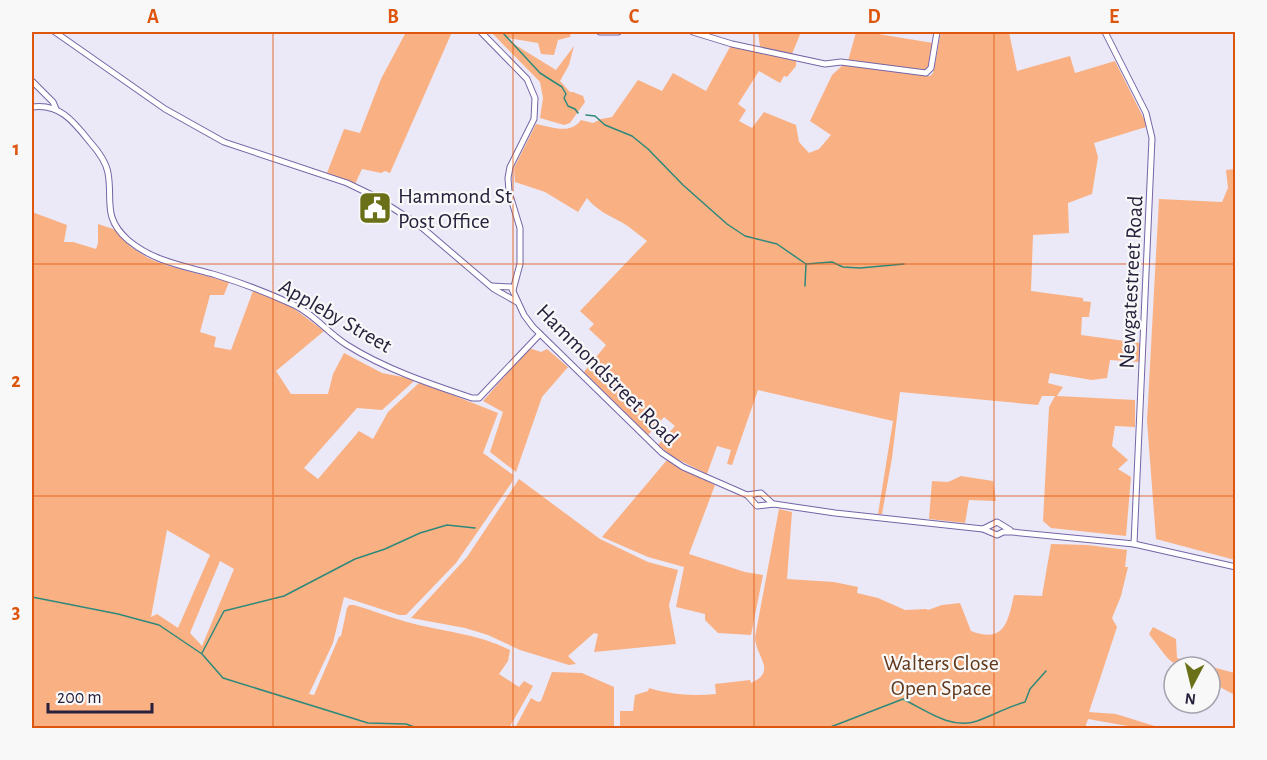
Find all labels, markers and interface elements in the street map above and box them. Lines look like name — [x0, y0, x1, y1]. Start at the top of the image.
text: A — [147, 7, 159, 27]
text: B — [387, 7, 399, 27]
text: C — [629, 7, 640, 27]
text: D — [867, 7, 881, 27]
text: E — [1109, 7, 1119, 27]
text: 1 — [12, 139, 20, 159]
place label: Hammond St Post Office — [398, 185, 512, 232]
public building icon: Hammond St Post Office — [357, 190, 393, 226]
street label: Newgatestreet Road — [1115, 195, 1147, 369]
street label: Appleby Street — [275, 275, 396, 357]
street label: Hammondstreet Road — [532, 300, 682, 450]
text: 2 — [11, 371, 21, 391]
text: 3 — [12, 602, 20, 622]
park label: Walters Close Open Space — [883, 652, 999, 699]
north arrow — [1162, 655, 1222, 715]
scale bar — [48, 676, 152, 714]
text: 200 m — [57, 689, 102, 707]
text: N — [1184, 690, 1197, 708]

